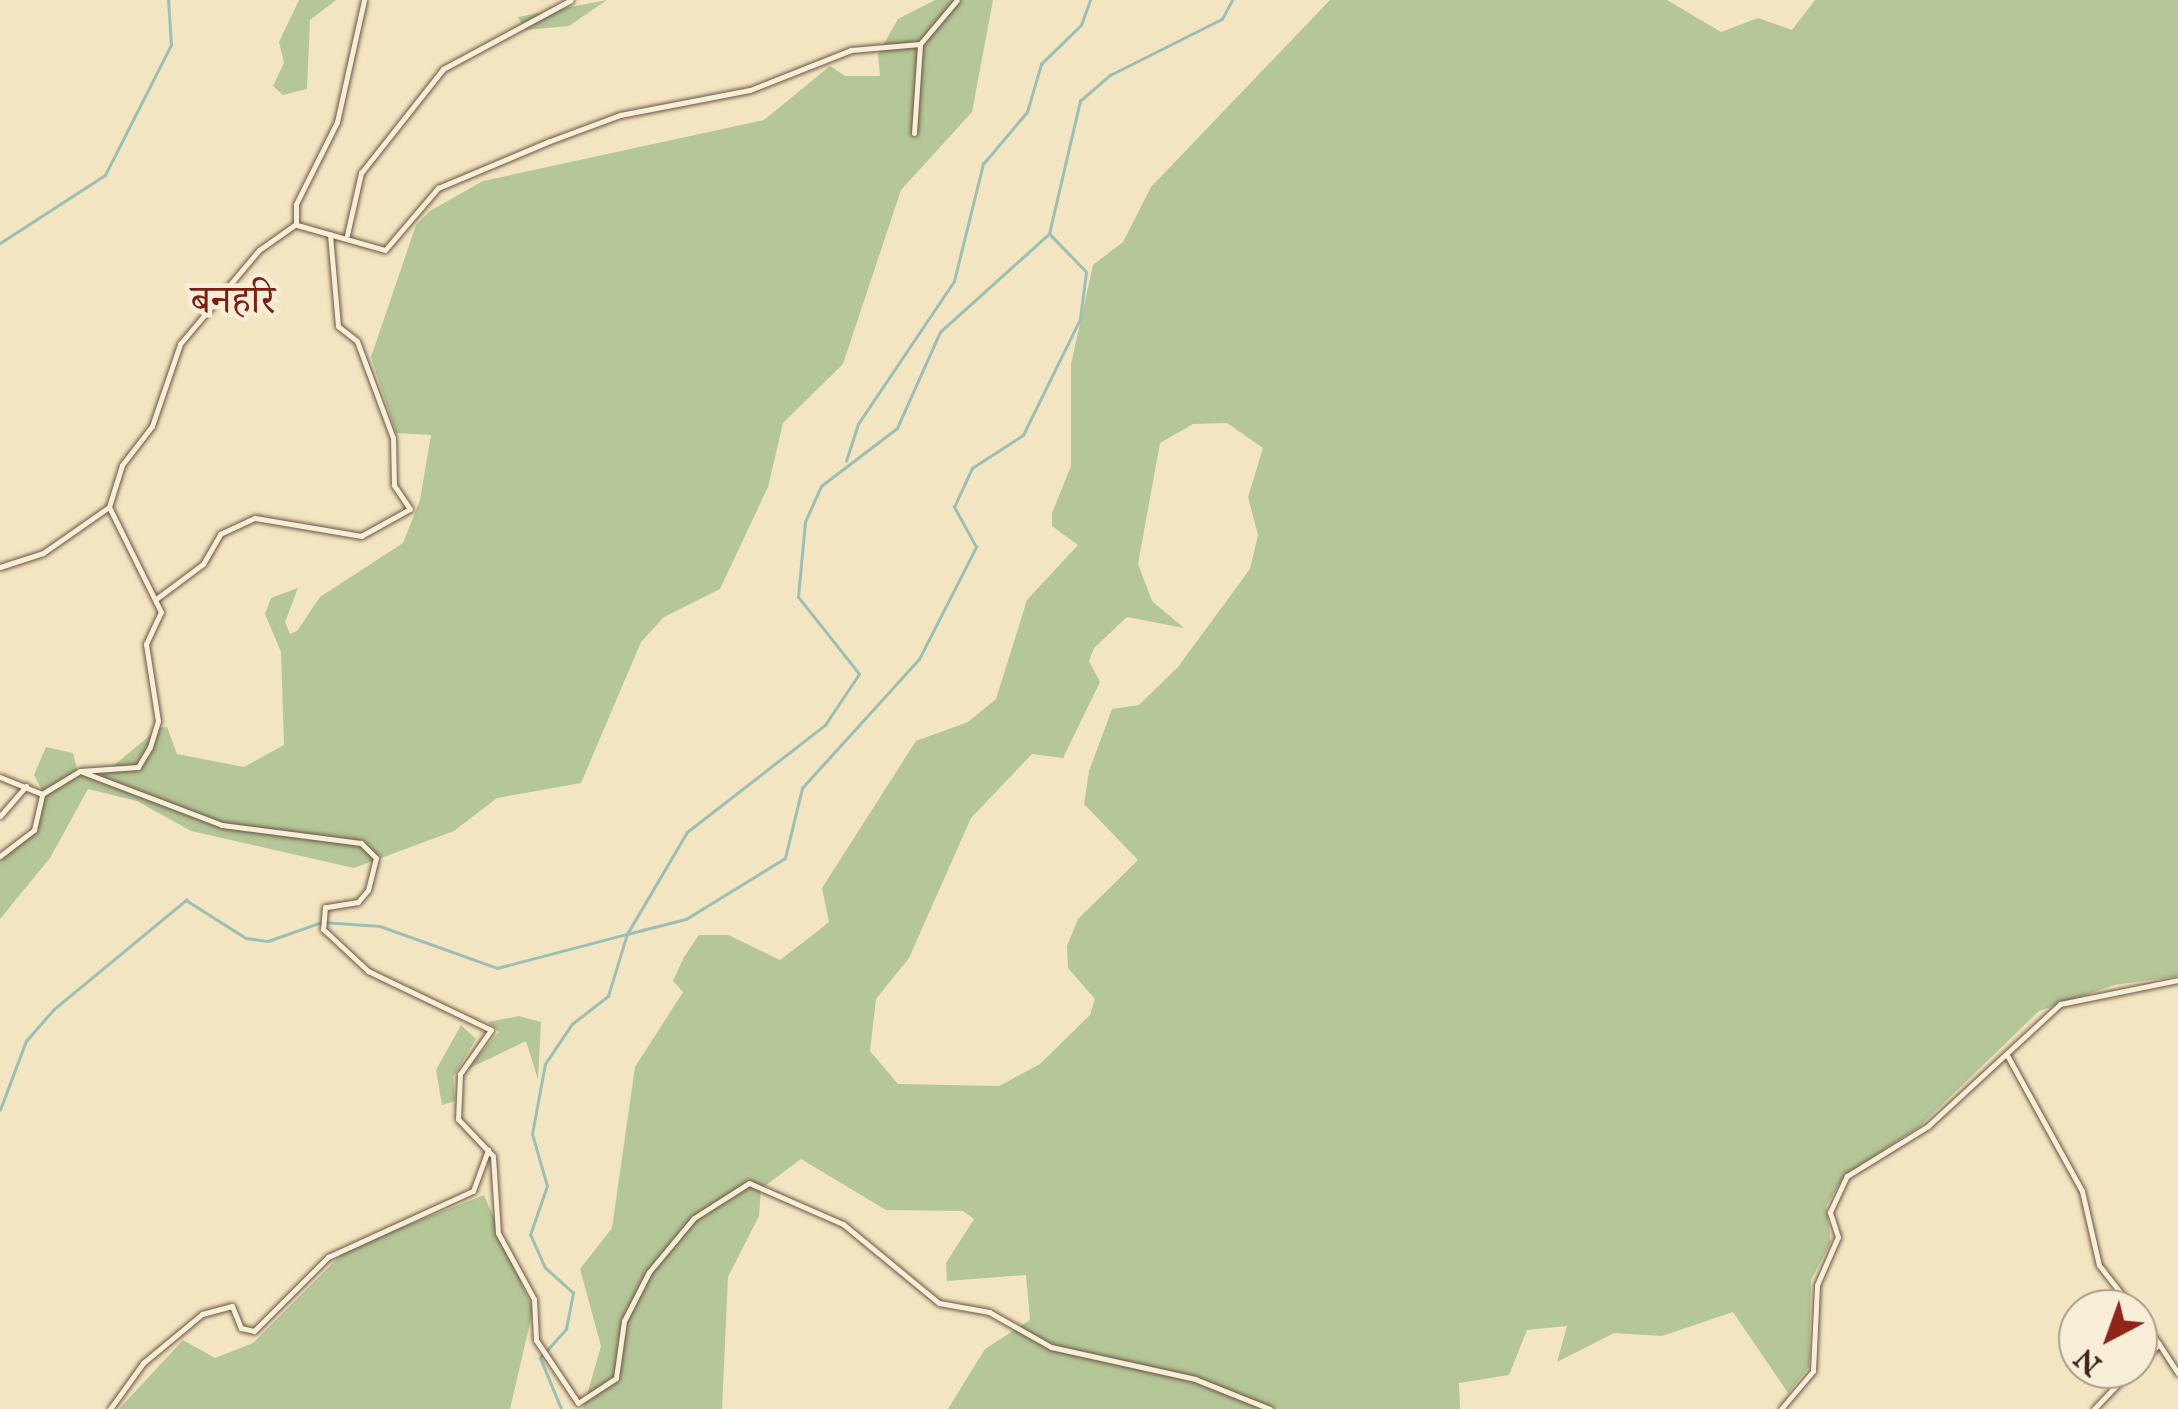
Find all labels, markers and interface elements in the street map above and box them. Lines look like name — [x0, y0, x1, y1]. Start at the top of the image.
district label: बनहरि — [191, 279, 275, 327]
north arrow — [2058, 1289, 2158, 1389]
text: N — [2069, 1339, 2110, 1382]

